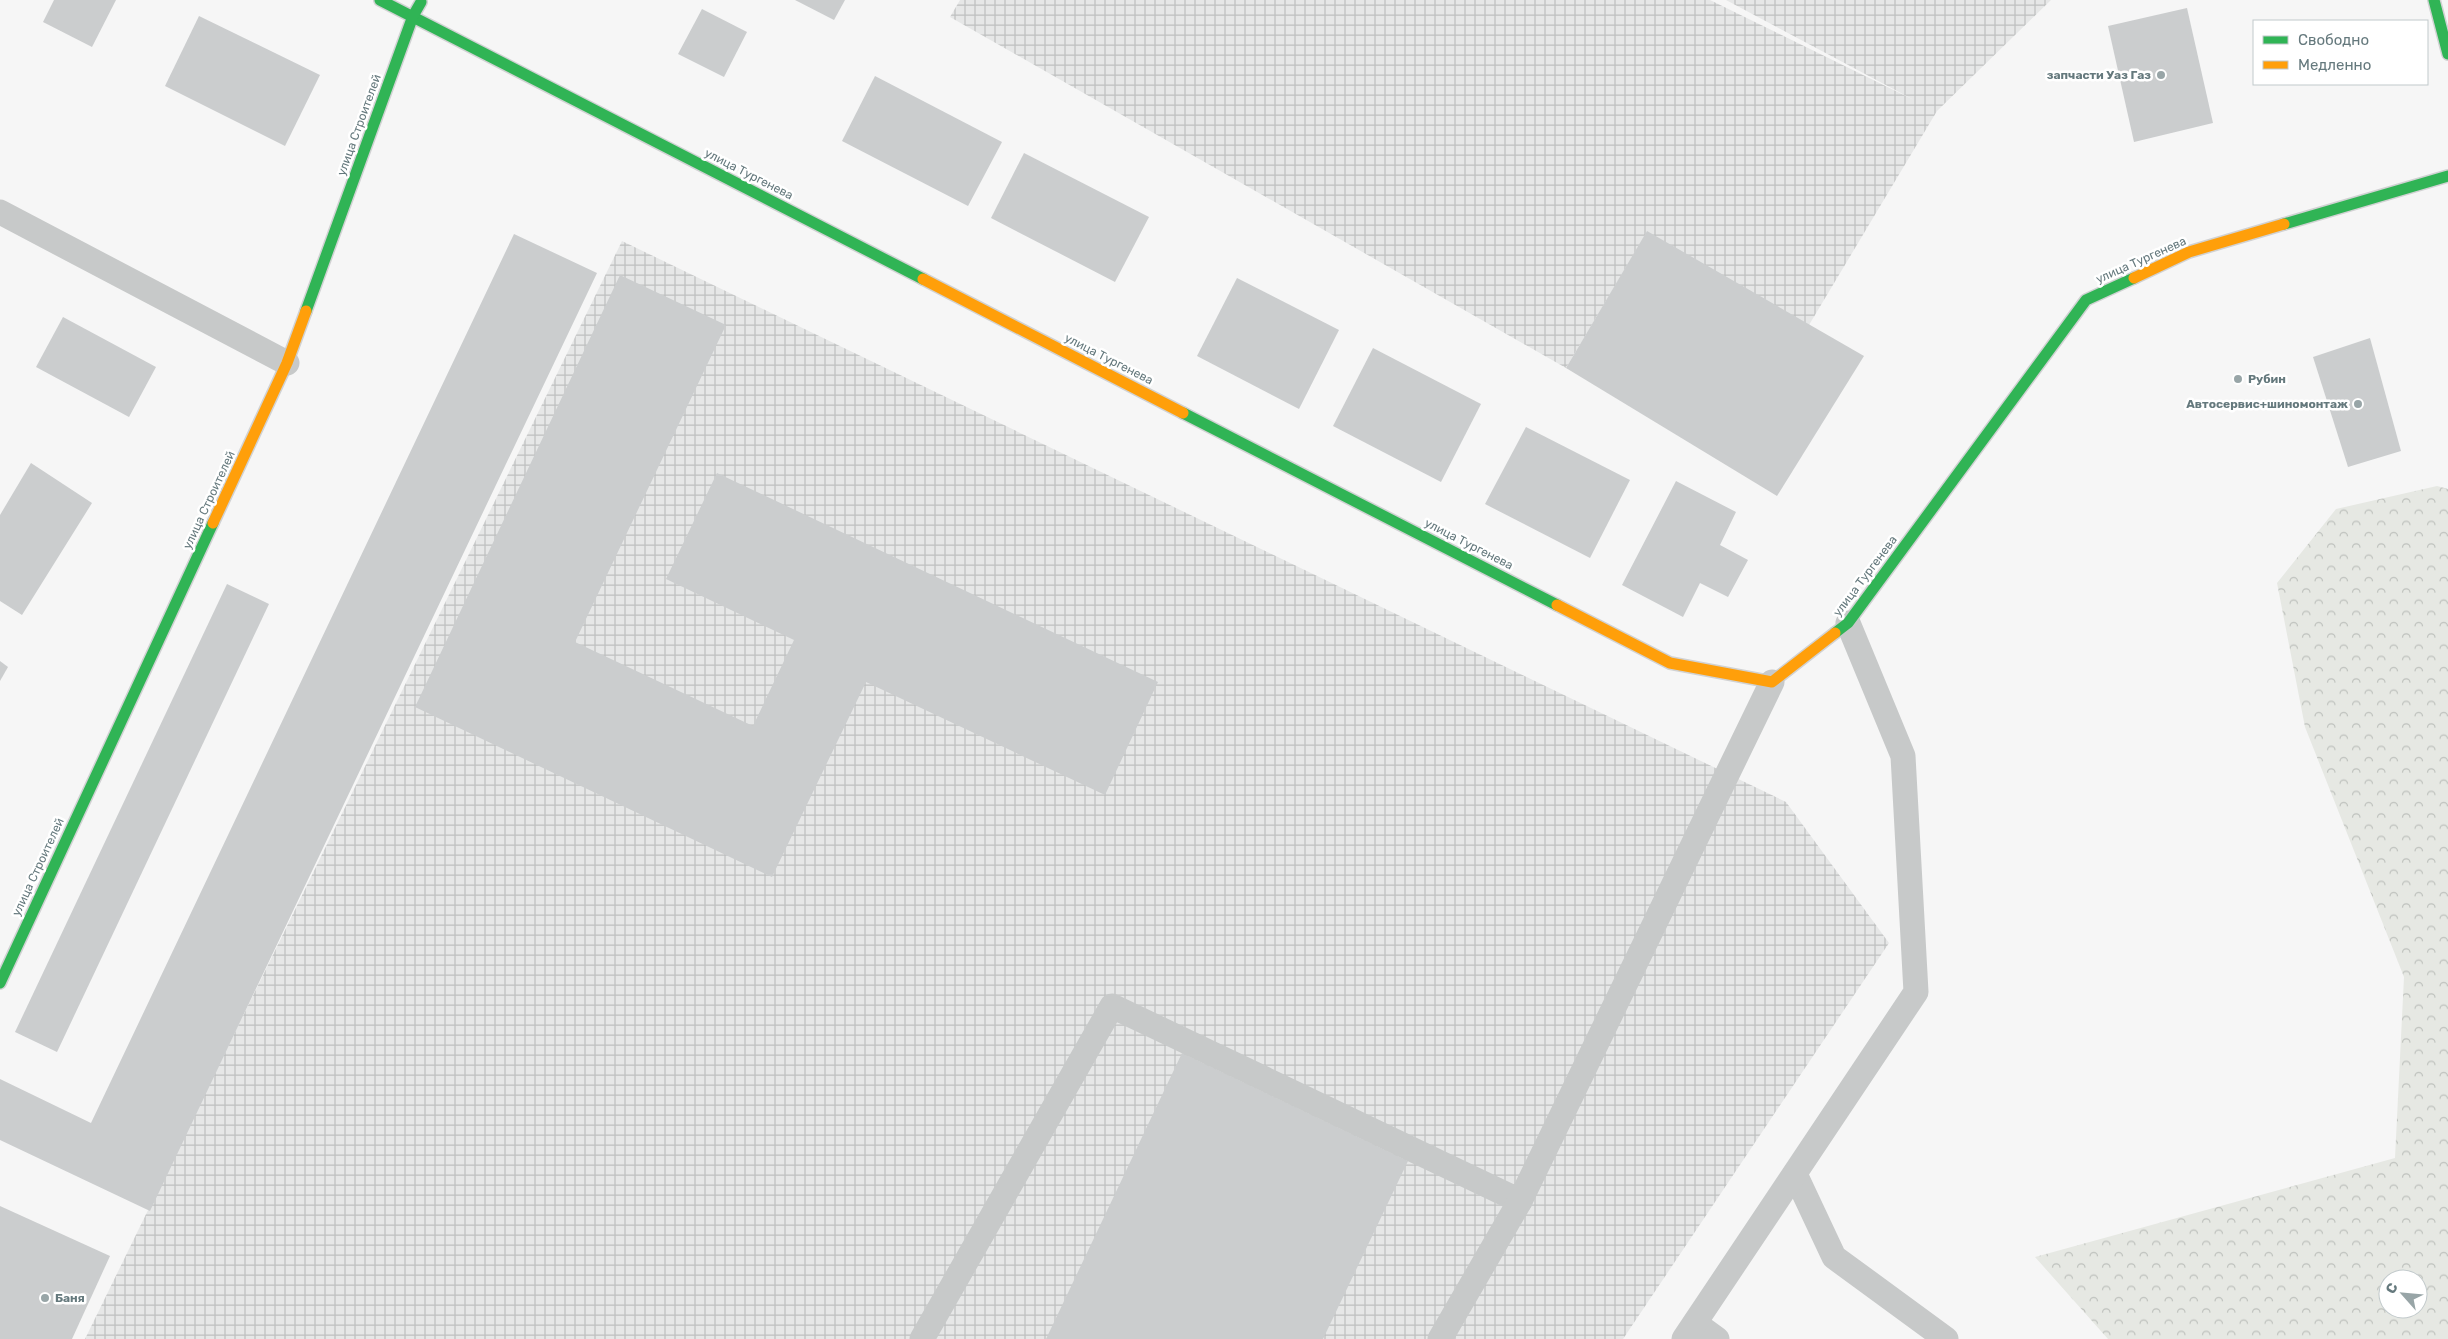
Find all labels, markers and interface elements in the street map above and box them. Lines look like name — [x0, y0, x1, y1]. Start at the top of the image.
legend — [2253, 20, 2428, 85]
text: Свободно — [2298, 31, 2369, 49]
text: Медленно — [2298, 56, 2371, 74]
place label: запчасти Уаз Газ — [2047, 68, 2151, 82]
marker: запчасти Уаз Газ — [2155, 69, 2167, 81]
street label: улица Строителей — [334, 72, 384, 178]
street label: улица Тургенева — [702, 146, 796, 202]
street label: улица Тургенева — [2094, 234, 2188, 286]
street label: улица Тургенева — [1062, 331, 1156, 387]
place label: Рубин — [2248, 372, 2286, 386]
marker: Рубин — [2232, 373, 2244, 385]
place label: Автосервис+шиномонтаж — [2186, 397, 2348, 411]
marker: Автосервис+шиномонтаж — [2352, 398, 2364, 410]
street label: улица Строителей — [180, 449, 238, 551]
street label: улица Тургенева — [1422, 516, 1516, 572]
street label: улица Тургенева — [1830, 533, 1900, 619]
street label: улица Строителей — [9, 816, 67, 918]
north arrow — [2378, 1269, 2428, 1319]
text: С — [2382, 1280, 2402, 1297]
place label: Баня — [55, 1291, 85, 1305]
marker: Баня — [39, 1292, 51, 1304]

